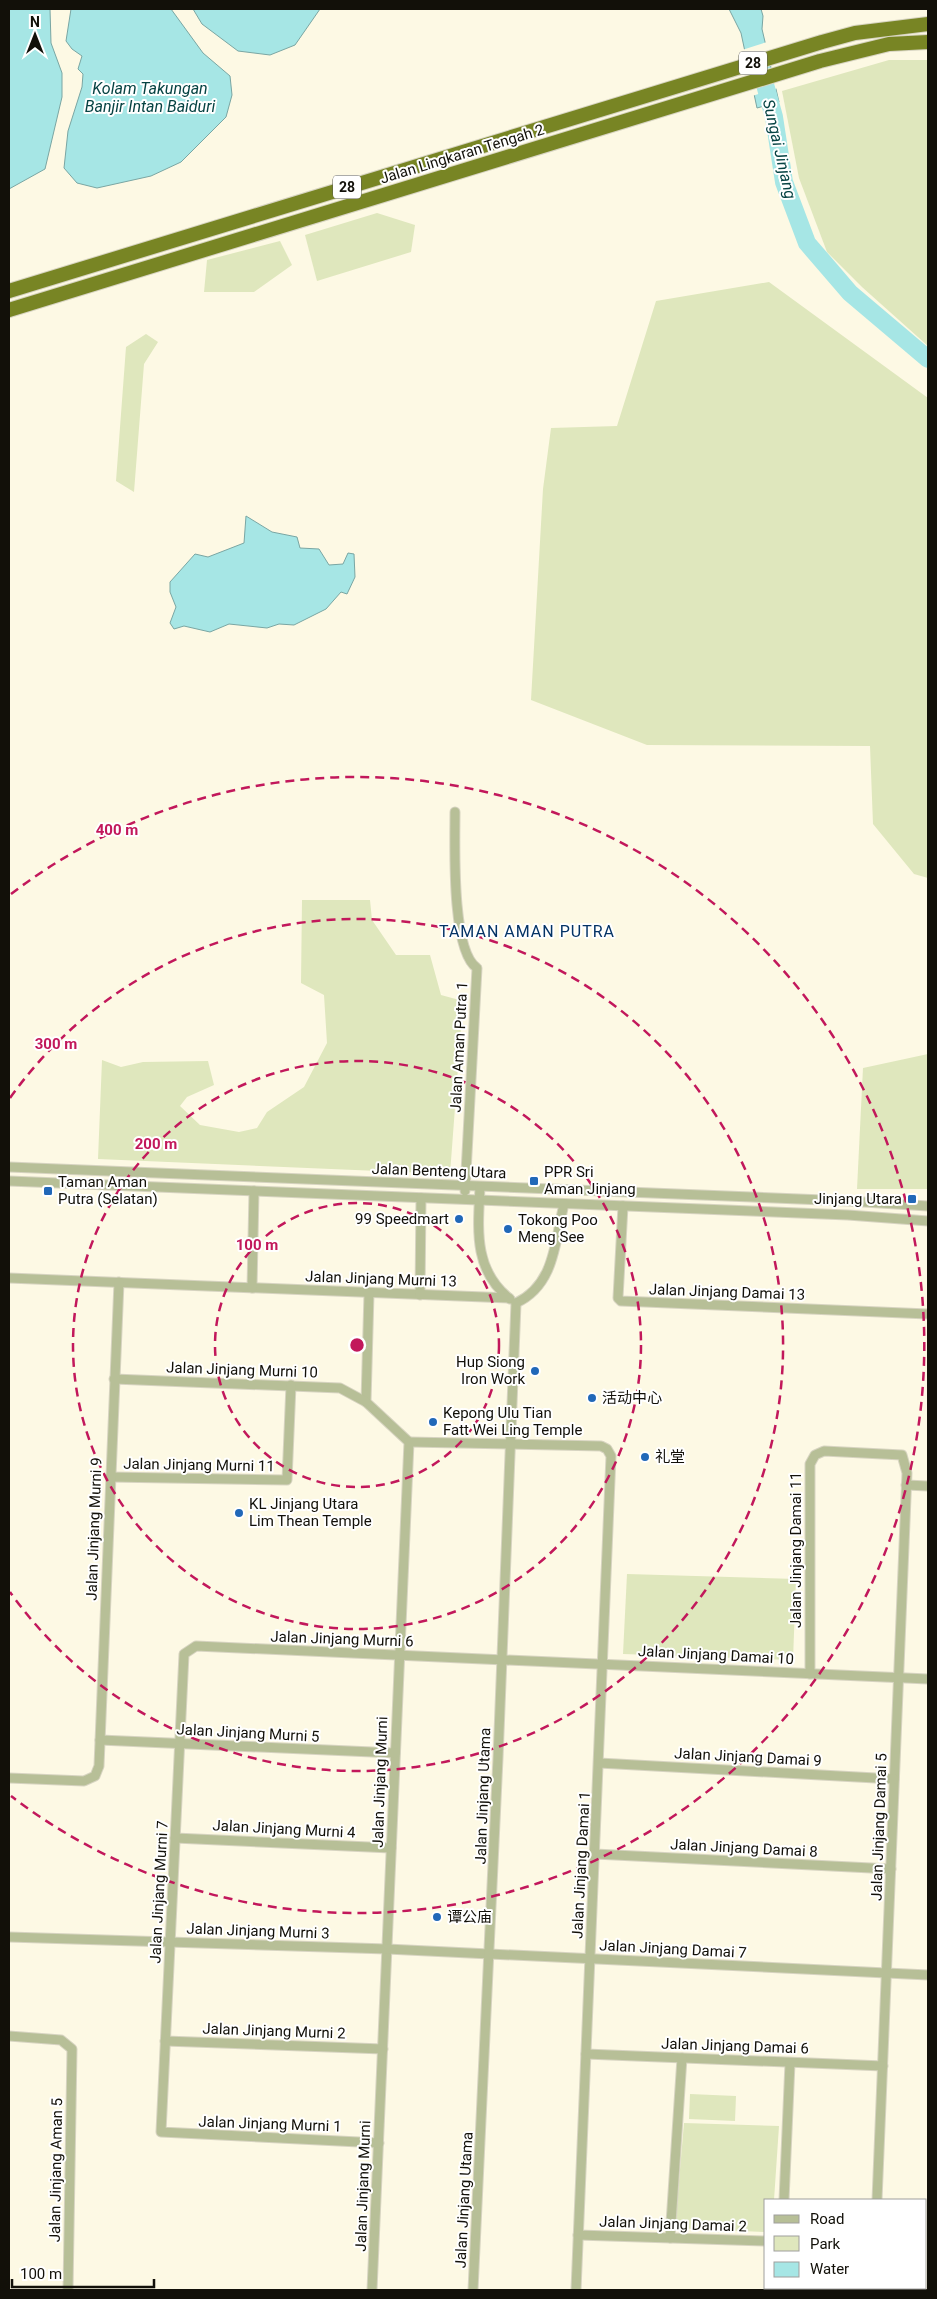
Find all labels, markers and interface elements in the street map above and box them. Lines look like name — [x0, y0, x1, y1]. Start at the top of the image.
north arrow — [10, 10, 60, 60]
text: N — [30, 14, 40, 30]
road number: 28 — [739, 52, 767, 74]
water label: Kolam Takungan Banjir Intan Baiduri — [85, 79, 215, 116]
water label: Sungai Jinjang — [759, 97, 800, 201]
street label: Jalan Lingkaran Tengah 2 — [378, 120, 546, 188]
road number: 28 — [333, 176, 361, 198]
text: 400 m — [96, 821, 138, 839]
district label: TAMAN AMAN PUTRA — [439, 922, 615, 941]
street label: Jalan Aman Putra 1 — [447, 981, 471, 1113]
text: 300 m — [35, 1035, 77, 1053]
text: 200 m — [135, 1135, 177, 1153]
street label: Jalan Benteng Utara — [371, 1160, 507, 1182]
place label: PPR Sri Aman Jinjang — [544, 1163, 636, 1198]
place label: Taman Aman Putra (Selatan) — [58, 1173, 158, 1208]
marker: PPR Sri Aman Jinjang — [528, 1175, 540, 1187]
marker: Taman Aman Putra (Selatan) — [42, 1185, 54, 1197]
place label: Jinjang Utara — [814, 1190, 902, 1208]
marker: Jinjang Utara — [906, 1193, 918, 1205]
place label: 99 Speedmart — [355, 1210, 449, 1228]
place label: Tokong Poo Meng See — [518, 1211, 598, 1246]
marker: 99 Speedmart — [453, 1213, 465, 1225]
marker: Tokong Poo Meng See — [502, 1223, 514, 1235]
text: 100 m — [236, 1236, 278, 1254]
street label: Jalan Jinjang Murni 13 — [305, 1267, 457, 1291]
street label: Jalan Jinjang Damai 13 — [649, 1280, 805, 1304]
centre of rings — [348, 1336, 366, 1354]
place label: Hup Siong Iron Work — [456, 1353, 525, 1388]
street label: Jalan Jinjang Murni 10 — [166, 1358, 318, 1382]
marker: Hup Siong Iron Work — [529, 1365, 541, 1377]
place label: 活动中心 — [602, 1389, 662, 1407]
marker: 活动中心 — [586, 1392, 598, 1404]
place label: Kepong Ulu Tian Fatt Wei Ling Temple — [443, 1404, 582, 1439]
marker: Kepong Ulu Tian Fatt Wei Ling Temple — [427, 1416, 439, 1428]
place label: 礼堂 — [655, 1448, 685, 1466]
marker: 礼堂 — [639, 1451, 651, 1463]
street label: Jalan Jinjang Murni 11 — [123, 1455, 275, 1475]
street label: Jalan Jinjang Murni 9 — [83, 1457, 105, 1601]
street label: Jalan Jinjang Damai 11 — [787, 1472, 805, 1628]
place label: KL Jinjang Utara Lim Thean Temple — [249, 1495, 372, 1530]
marker: KL Jinjang Utara Lim Thean Temple — [233, 1507, 245, 1519]
street label: Jalan Jinjang Murni 6 — [270, 1628, 414, 1650]
street label: Jalan Jinjang Damai 10 — [638, 1642, 794, 1668]
street label: Jalan Jinjang Murni — [369, 1716, 391, 1848]
street label: Jalan Jinjang Murni 5 — [176, 1720, 320, 1746]
street label: Jalan Jinjang Utama — [472, 1727, 494, 1865]
street label: Jalan Jinjang Damai 9 — [674, 1744, 822, 1770]
street label: Jalan Jinjang Damai 5 — [867, 1753, 891, 1901]
street label: Jalan Jinjang Damai 1 — [568, 1791, 594, 1939]
street label: Jalan Jinjang Murni 4 — [212, 1816, 357, 1842]
street label: Jalan Jinjang Murni 7 — [146, 1820, 172, 1964]
street label: Jalan Jinjang Damai 8 — [670, 1835, 818, 1861]
place label: 谭公庙 — [447, 1908, 492, 1926]
marker: 谭公庙 — [431, 1911, 443, 1923]
street label: Jalan Jinjang Murni 3 — [186, 1920, 330, 1942]
street label: Jalan Jinjang Damai 7 — [599, 1936, 747, 1962]
street label: Jalan Jinjang Murni 2 — [202, 2020, 346, 2042]
street label: Jalan Jinjang Damai 6 — [661, 2034, 809, 2058]
street label: Jalan Jinjang Aman 5 — [46, 2098, 66, 2242]
street label: Jalan Jinjang Murni 1 — [198, 2113, 342, 2135]
street label: Jalan Jinjang Murni — [352, 2120, 374, 2252]
street label: Jalan Jinjang Utama — [451, 2131, 477, 2269]
legend — [764, 2199, 927, 2289]
text: Road — [810, 2210, 844, 2228]
street label: Jalan Jinjang Damai 2 — [599, 2212, 747, 2236]
text: Park — [810, 2235, 841, 2253]
scale bar — [12, 2256, 155, 2288]
text: Water — [810, 2260, 849, 2278]
text: 100 m — [20, 2265, 62, 2283]

